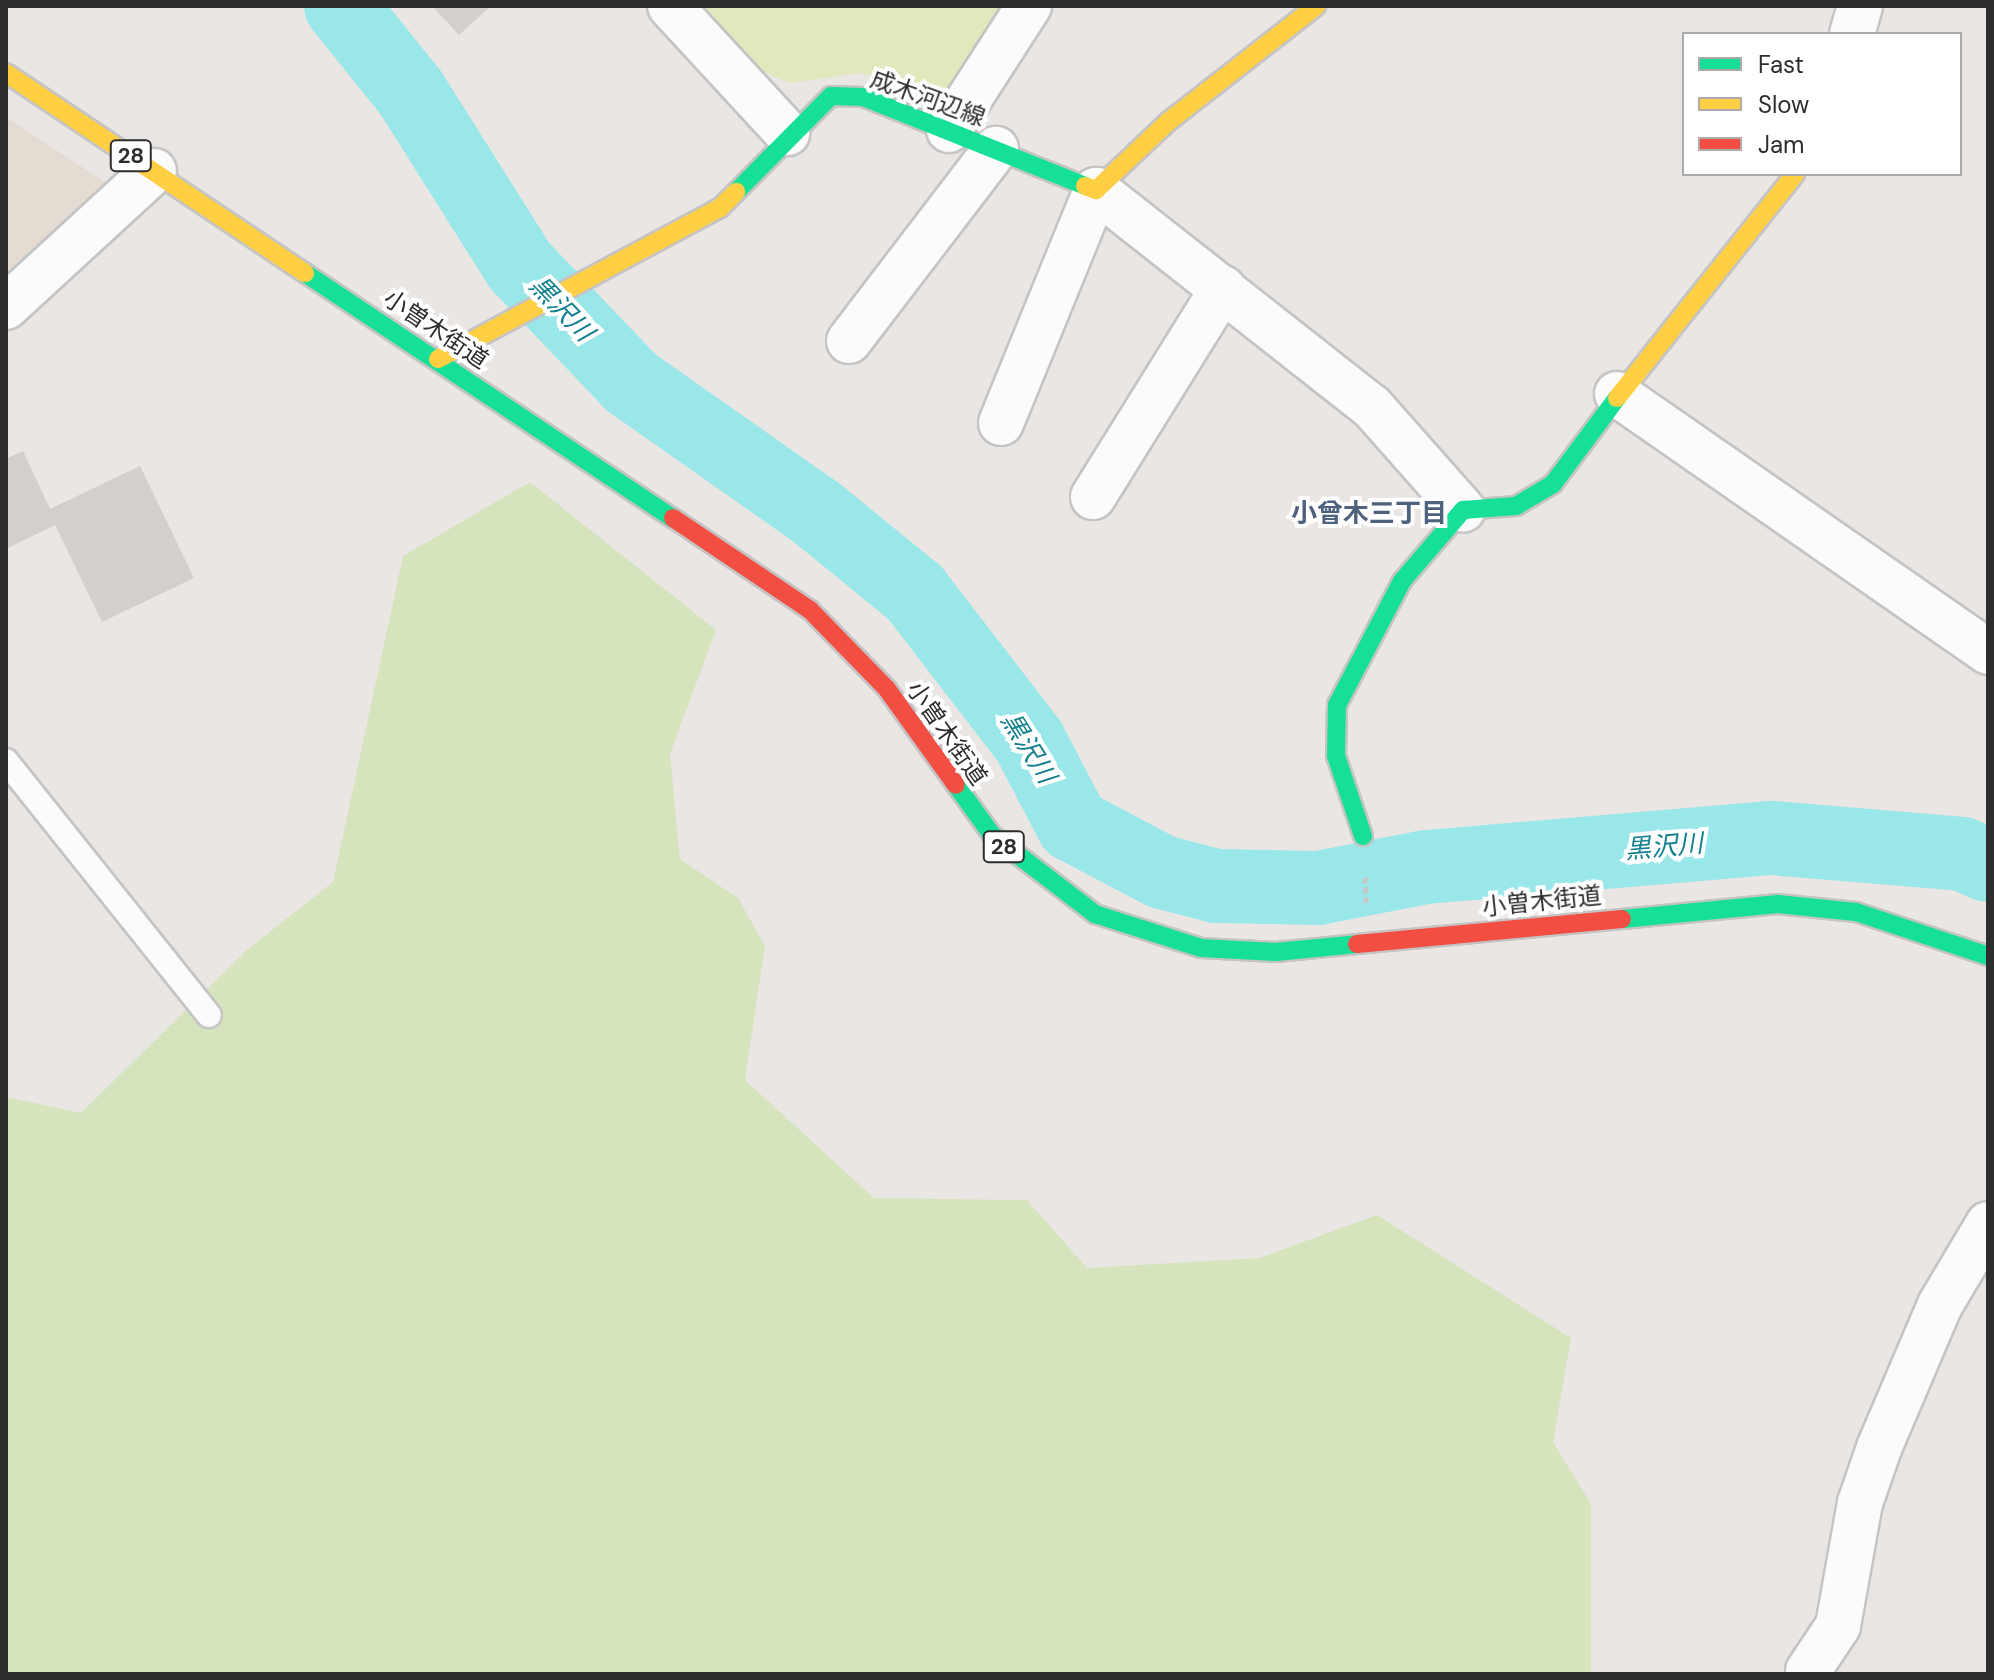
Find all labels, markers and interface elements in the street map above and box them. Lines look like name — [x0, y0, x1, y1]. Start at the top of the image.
legend — [1682, 32, 1962, 176]
text: Fast — [1758, 49, 1804, 80]
street label: 成木河辺線 — [867, 64, 989, 132]
text: Slow — [1758, 89, 1809, 120]
text: Jam — [1758, 129, 1804, 160]
road number: 28 — [109, 138, 153, 174]
water label: 黒沢川 — [523, 270, 599, 348]
street label: 小曽木街道 — [378, 284, 494, 374]
district label: 小曾木三丁目 — [1291, 498, 1447, 530]
street label: 小曽木街道 — [901, 676, 993, 790]
water label: 黒沢川 — [994, 707, 1062, 789]
water label: 黒沢川 — [1624, 828, 1704, 866]
road number: 28 — [982, 829, 1026, 865]
street label: 小曽木街道 — [1481, 880, 1603, 922]

